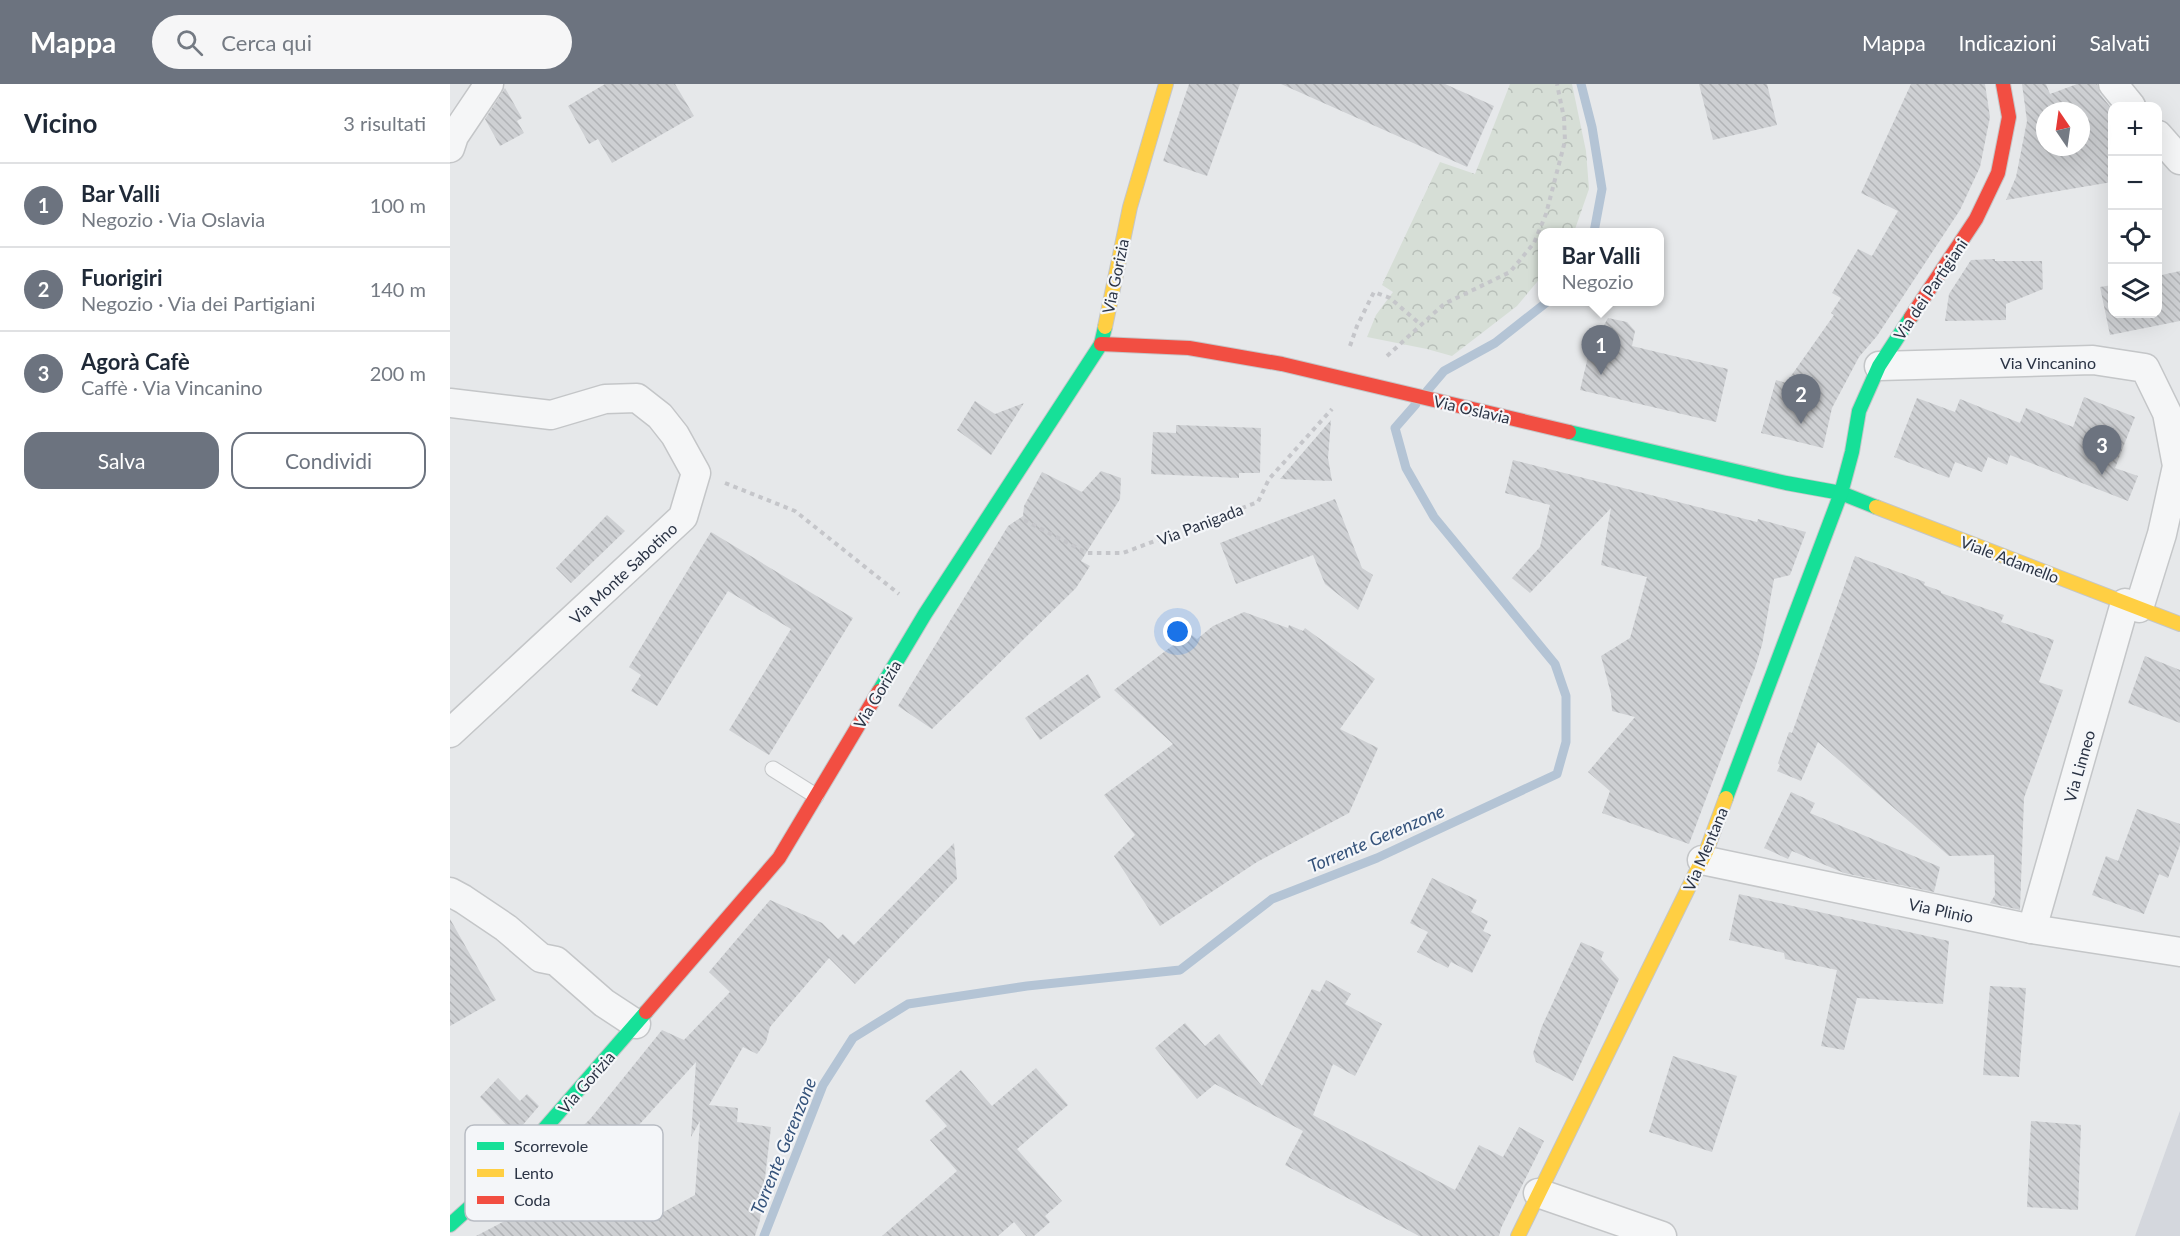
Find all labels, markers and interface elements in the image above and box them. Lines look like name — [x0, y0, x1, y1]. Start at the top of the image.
search box — [152, 15, 572, 69]
text: Mappa — [30, 25, 116, 59]
icon: search — [173, 26, 206, 59]
text: Cerca qui — [221, 29, 312, 56]
text: Mappa — [1862, 30, 1926, 55]
text: Indicazioni — [1959, 30, 2057, 55]
text: Salvati — [2090, 30, 2150, 55]
north arrow — [2036, 102, 2090, 156]
map controls — [2108, 102, 2162, 318]
button: + — [2108, 102, 2162, 156]
text: Vicino — [24, 107, 97, 139]
text: 3 risultati — [343, 111, 426, 135]
button: − — [2108, 156, 2162, 210]
text: Bar Valli — [81, 180, 160, 207]
text: 1 — [38, 193, 49, 217]
text: 100 m — [370, 193, 426, 217]
text: Negozio · Via Oslavia — [81, 207, 265, 231]
button: locate — [2108, 210, 2162, 264]
popup — [1538, 228, 1664, 306]
street label: Via dei Partigiani — [1889, 235, 1971, 343]
street label: Via Gorizia — [1098, 237, 1132, 315]
text: Bar Valli — [1561, 242, 1641, 269]
text: Fuorigiri — [81, 264, 163, 291]
button: layers — [2108, 264, 2162, 318]
text: Negozio — [1561, 269, 1634, 293]
text: 2 — [38, 277, 49, 301]
text: 140 m — [370, 277, 426, 301]
text: Negozio · Via dei Partigiani — [81, 291, 315, 315]
pin: 1 — [1582, 326, 1620, 375]
text: Agorà Cafè — [81, 348, 190, 375]
street label: Via Vincanino — [2000, 353, 2096, 372]
text: 3 — [38, 361, 49, 385]
text: 200 m — [370, 361, 426, 385]
pin: 2 — [1782, 374, 1820, 424]
text: Caffè · Via Vincanino — [81, 375, 263, 399]
street label: Via Oslavia — [1432, 391, 1512, 427]
pin: 3 — [2082, 426, 2122, 475]
button: Salva — [24, 432, 219, 489]
button: Condividi — [231, 432, 426, 489]
street label: Via Panigada — [1155, 499, 1245, 549]
street label: Via Monte Sabotino — [565, 518, 681, 628]
street label: Viale Adamello — [1958, 531, 2062, 587]
your location — [1163, 617, 1192, 646]
street label: Via Gorizia — [849, 657, 905, 731]
street label: Via Linneo — [2060, 728, 2098, 804]
water label: Torrente Gerenzone — [1305, 799, 1447, 877]
street label: Via Mentana — [1679, 804, 1731, 894]
street label: Via Plinio — [1907, 894, 1975, 926]
street label: Via Gorizia — [554, 1047, 618, 1117]
water label: Torrente Gerenzone — [745, 1074, 821, 1218]
legend — [465, 1125, 663, 1221]
text: Scorrevole — [514, 1136, 588, 1155]
text: Lento — [514, 1163, 554, 1182]
text: Coda — [514, 1190, 551, 1209]

